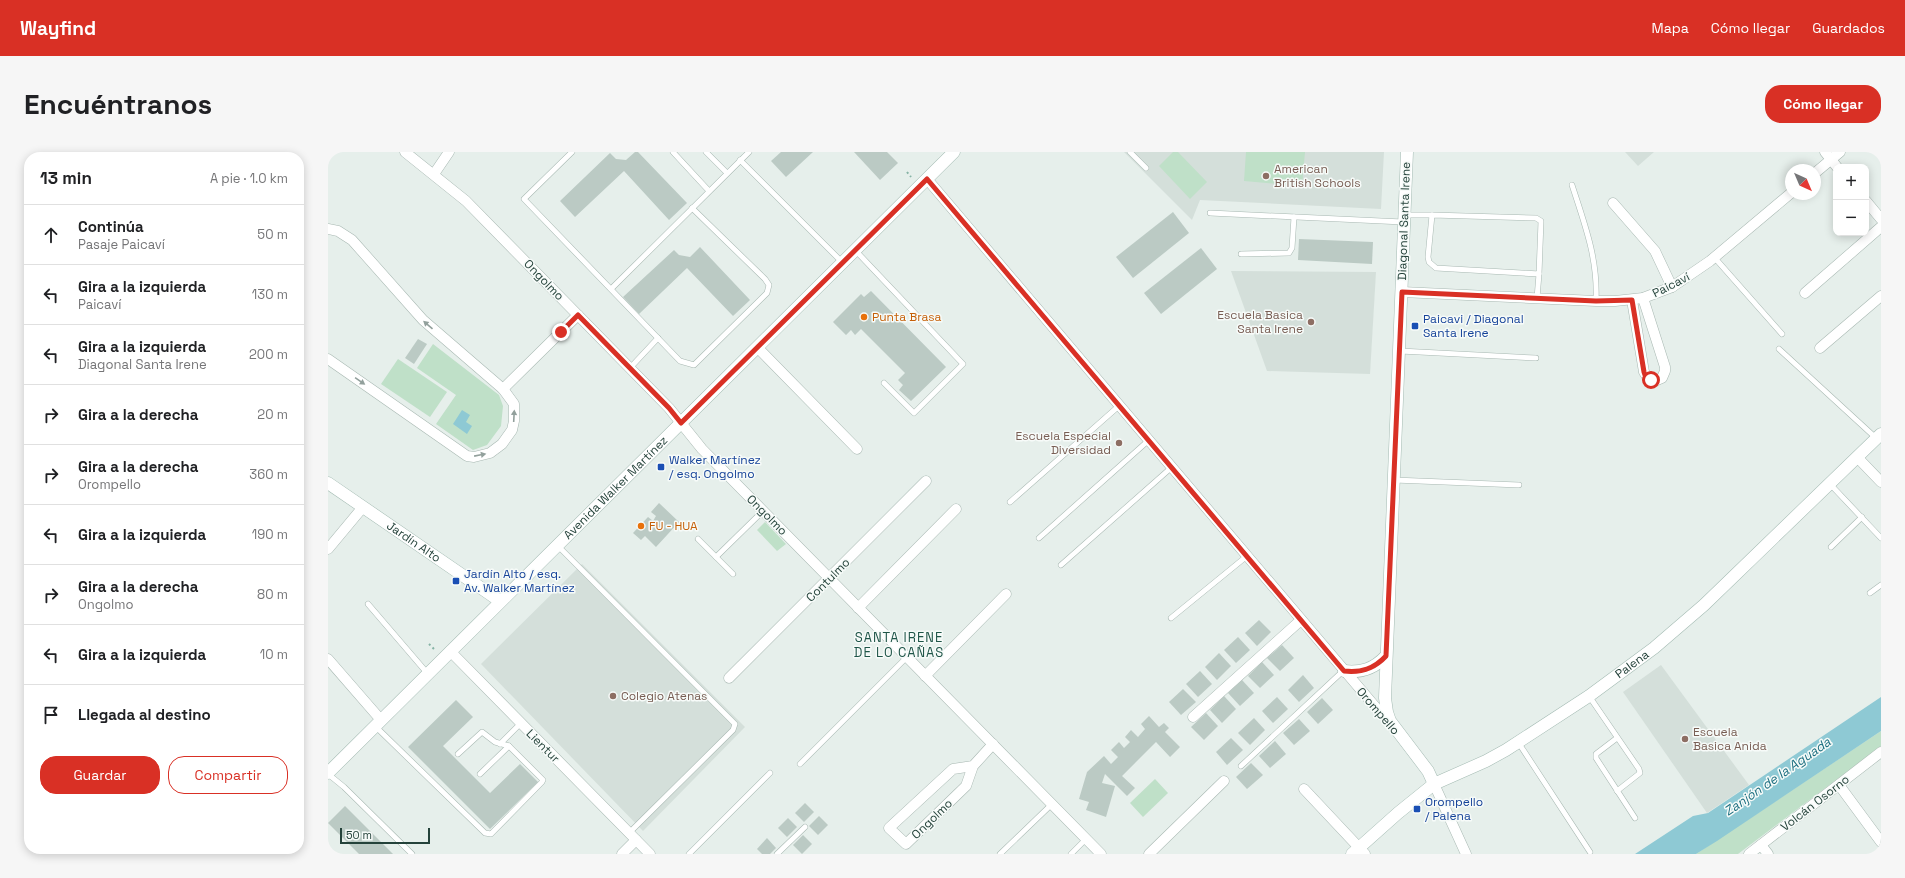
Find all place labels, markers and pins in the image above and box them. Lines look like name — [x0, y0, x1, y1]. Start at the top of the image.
place label: American British Schools — [1274, 161, 1361, 191]
marker: American British Schools — [1261, 171, 1271, 181]
place label: Escuela Basica Santa Irene — [1217, 307, 1303, 337]
place label: Punta Brasa — [872, 309, 942, 325]
place label: Paicavi / Diagonal Santa Irene — [1423, 311, 1524, 341]
marker: Punta Brasa — [859, 312, 869, 322]
marker: Escuela Basica Santa Irene — [1306, 317, 1316, 327]
marker: Paicavi / Diagonal Santa Irene — [1410, 321, 1420, 331]
place label: Escuela Especial Diversidad — [1016, 428, 1111, 458]
marker: Escuela Especial Diversidad — [1114, 438, 1124, 448]
place label: Walker Martínez / esq. Ongolmo — [669, 452, 761, 482]
marker: Walker Martínez / esq. Ongolmo — [656, 462, 666, 472]
place label: FU - HUA — [649, 518, 698, 534]
marker: FU - HUA — [636, 521, 646, 531]
place label: Jardín Alto / esq. Av. Walker Martínez — [464, 566, 575, 596]
marker: Jardín Alto / esq. Av. Walker Martínez — [451, 576, 461, 586]
place label: Colegio Atenas — [621, 688, 707, 704]
marker: Colegio Atenas — [608, 691, 618, 701]
place label: Escuela Basica Anida — [1693, 724, 1767, 754]
marker: Escuela Basica Anida — [1680, 734, 1690, 744]
place label: Orompello / Palena — [1425, 794, 1483, 824]
marker: Orompello / Palena — [1412, 804, 1422, 814]

